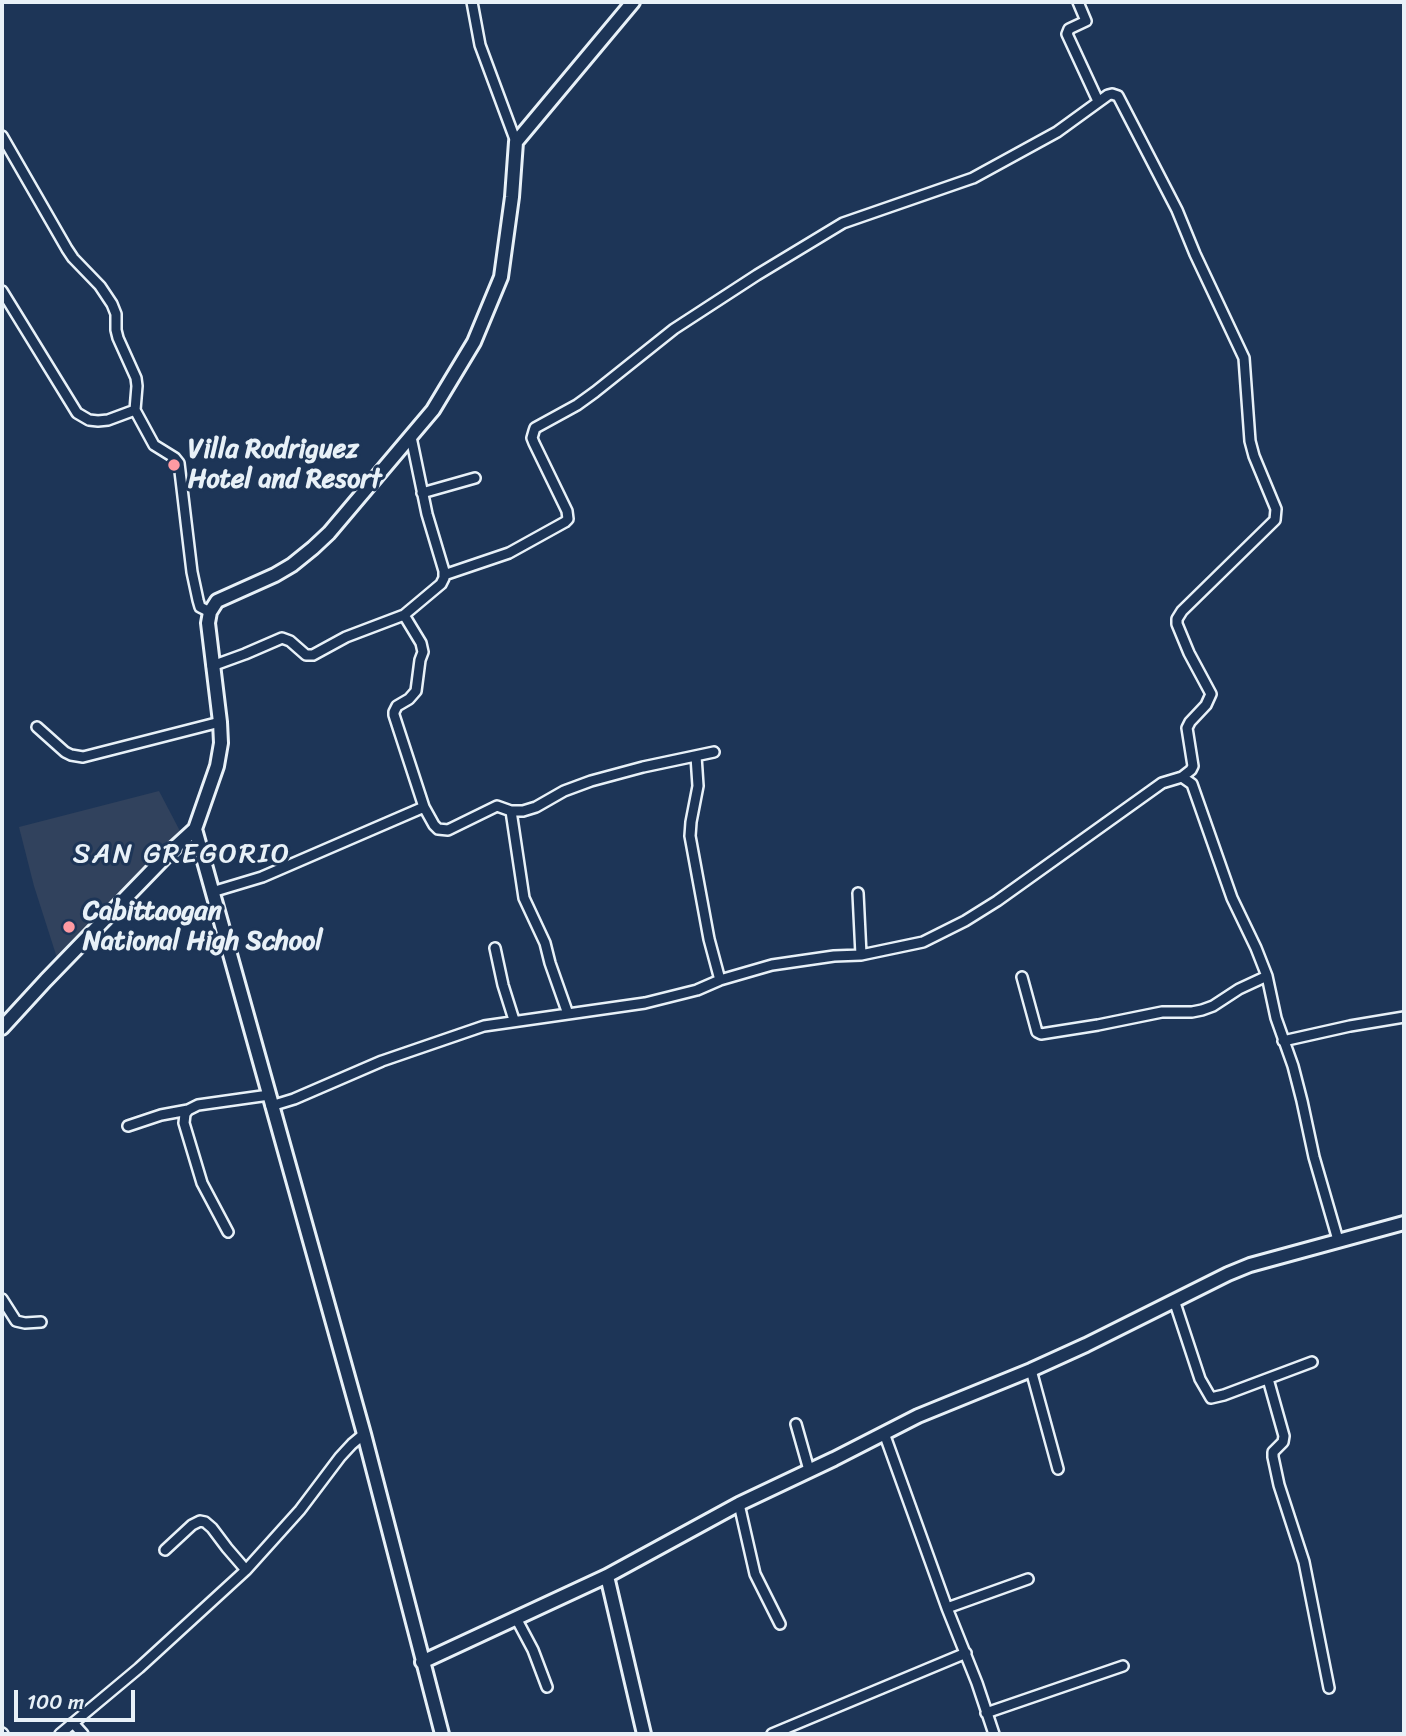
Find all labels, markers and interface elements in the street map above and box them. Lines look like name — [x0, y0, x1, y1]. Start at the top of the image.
place label: Villa Rodriguez Hotel and Resort — [188, 434, 381, 496]
marker: Villa Rodriguez Hotel and Resort — [166, 457, 182, 473]
district label: SAN GREGORIO — [75, 838, 289, 872]
place label: Cabittaogan National High School — [83, 896, 323, 958]
marker: Cabittaogan National High School — [61, 919, 77, 935]
scale bar — [18, 1676, 138, 1720]
text: 100 m — [27, 1683, 84, 1721]

